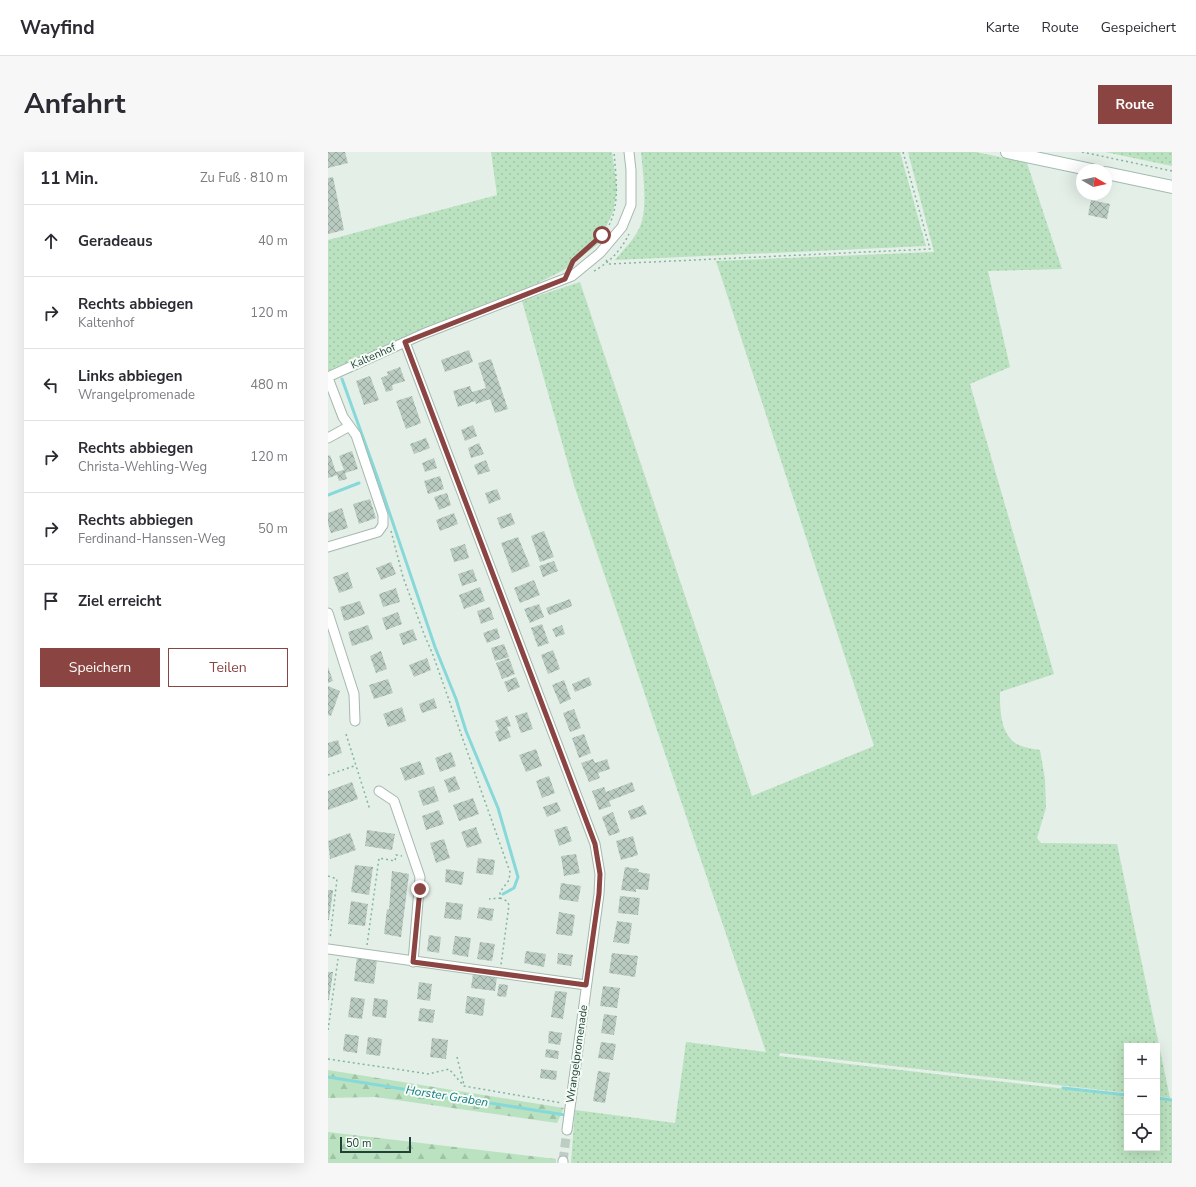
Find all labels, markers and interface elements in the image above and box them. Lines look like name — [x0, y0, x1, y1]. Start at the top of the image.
text: Wayfind — [20, 15, 95, 41]
text: Karte — [986, 18, 1020, 37]
text: Route — [1042, 18, 1079, 37]
text: Gespeichert — [1101, 18, 1176, 37]
text: Anfahrt — [24, 85, 125, 123]
button: Route — [1098, 85, 1172, 124]
north arrow — [1076, 164, 1112, 200]
text: 11 Min. — [40, 167, 98, 190]
text: Zu Fuß · 810 m — [200, 169, 288, 187]
route start — [593, 226, 611, 244]
icon: ahead — [40, 230, 62, 252]
text: Geradeaus — [78, 231, 153, 251]
text: 40 m — [258, 232, 288, 250]
text: Rechts abbiegen — [78, 294, 193, 314]
icon: right — [40, 302, 62, 324]
text: 120 m — [250, 304, 288, 322]
text: Kaltenhof — [78, 314, 134, 332]
street label: Kaltenhof — [348, 339, 398, 373]
text: Links abbiegen — [78, 366, 182, 386]
icon: left — [40, 374, 62, 396]
text: 480 m — [250, 376, 288, 394]
text: Wrangelpromenade — [78, 386, 195, 404]
text: Rechts abbiegen — [78, 438, 193, 458]
icon: right — [40, 446, 62, 468]
text: 120 m — [250, 448, 288, 466]
text: Christa-Wehling-Weg — [78, 458, 207, 476]
text: Rechts abbiegen — [78, 510, 193, 530]
icon: right — [40, 518, 62, 540]
text: 50 m — [258, 520, 288, 538]
text: Ferdinand-Hanssen-Weg — [78, 530, 226, 548]
icon: arrive — [40, 590, 62, 612]
text: Ziel erreicht — [78, 591, 161, 611]
button: Speichern — [40, 648, 160, 687]
button: Teilen — [168, 648, 288, 687]
route end — [411, 880, 429, 898]
street label: Wrangelpromenade — [563, 1004, 591, 1104]
map controls — [1124, 1043, 1160, 1151]
button: + — [1124, 1043, 1160, 1079]
button: − — [1124, 1079, 1160, 1115]
water label: Horster Graben — [405, 1082, 489, 1110]
button: locate — [1124, 1115, 1160, 1151]
scale bar — [340, 1135, 411, 1154]
text: 50 m — [346, 1136, 371, 1151]

